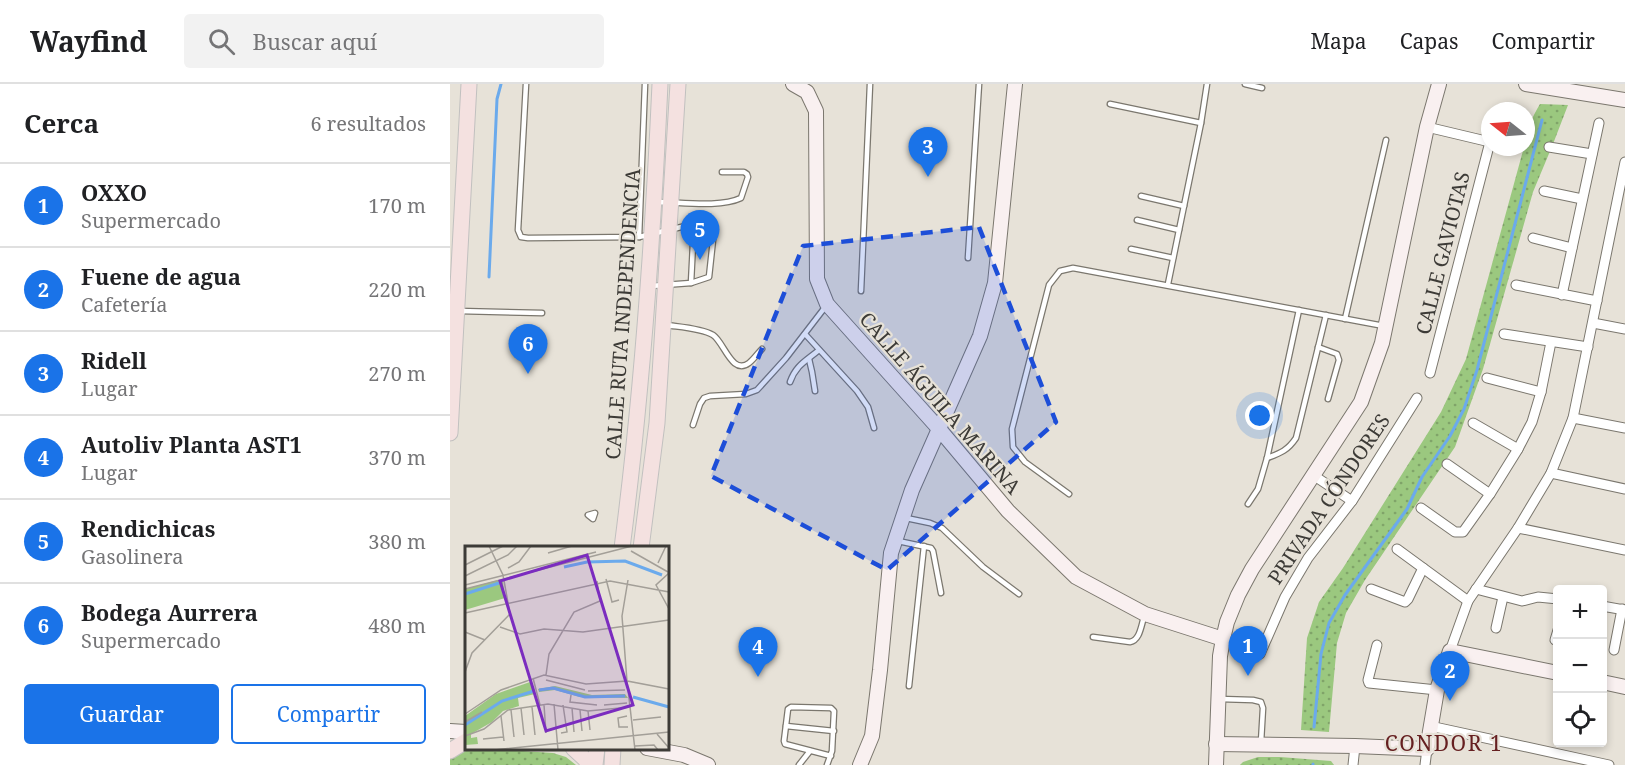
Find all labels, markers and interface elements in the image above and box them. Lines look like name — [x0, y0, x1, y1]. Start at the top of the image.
search box — [184, 14, 604, 68]
text: Wayfind — [30, 22, 148, 60]
icon: search — [205, 25, 238, 58]
text: Buscar aquí — [253, 26, 377, 56]
text: Mapa — [1310, 27, 1367, 55]
text: Capas — [1400, 27, 1459, 55]
text: Compartir — [1492, 27, 1595, 55]
north arrow — [1481, 102, 1535, 156]
text: Cerca — [24, 105, 99, 141]
text: 6 resultados — [310, 110, 426, 137]
pin: 3 — [908, 128, 948, 177]
street label: CALLE RUTA INDEPENDENCIA — [599, 167, 646, 461]
street label: CALLE GAVIOTAS — [1409, 169, 1476, 337]
text: OXXO — [81, 177, 147, 207]
text: 1 — [38, 192, 49, 219]
text: 170 m — [368, 192, 426, 219]
text: Supermercado — [81, 207, 221, 234]
pin: 5 — [680, 210, 720, 260]
text: Fuene de agua — [81, 261, 241, 291]
text: 2 — [38, 276, 49, 303]
text: 220 m — [368, 276, 426, 303]
text: Cafetería — [81, 291, 167, 318]
street label: CALLE ÁGUILA MARINA — [854, 306, 1028, 500]
pin: 6 — [508, 324, 548, 374]
text: Ridell — [81, 345, 147, 375]
text: 3 — [38, 360, 49, 387]
text: 270 m — [368, 360, 426, 387]
text: Lugar — [81, 375, 138, 402]
your location — [1245, 401, 1274, 430]
street label: PRIVADA CÓNDORES — [1261, 408, 1396, 589]
text: Autoliv Planta AST1 — [81, 429, 302, 459]
text: 4 — [38, 444, 49, 471]
text: 370 m — [368, 444, 426, 471]
text: Lugar — [81, 459, 138, 486]
text: Rendichicas — [81, 513, 215, 543]
text: 5 — [38, 528, 49, 555]
text: 380 m — [368, 528, 426, 555]
text: Gasolinera — [81, 543, 184, 570]
inset map — [465, 546, 669, 750]
map controls — [1553, 585, 1607, 747]
button: + — [1553, 585, 1607, 639]
text: Bodega Aurrera — [81, 597, 258, 627]
text: 6 — [38, 612, 49, 639]
text: 480 m — [368, 612, 426, 639]
pin: 1 — [1228, 626, 1268, 676]
text: Supermercado — [81, 627, 221, 654]
pin: 4 — [738, 628, 778, 677]
button: − — [1553, 639, 1607, 693]
pin: 2 — [1430, 652, 1470, 701]
button: Guardar — [24, 684, 219, 744]
button: Compartir — [231, 684, 426, 744]
button: locate — [1553, 693, 1607, 747]
district label: CONDOR 1 — [1385, 729, 1503, 757]

